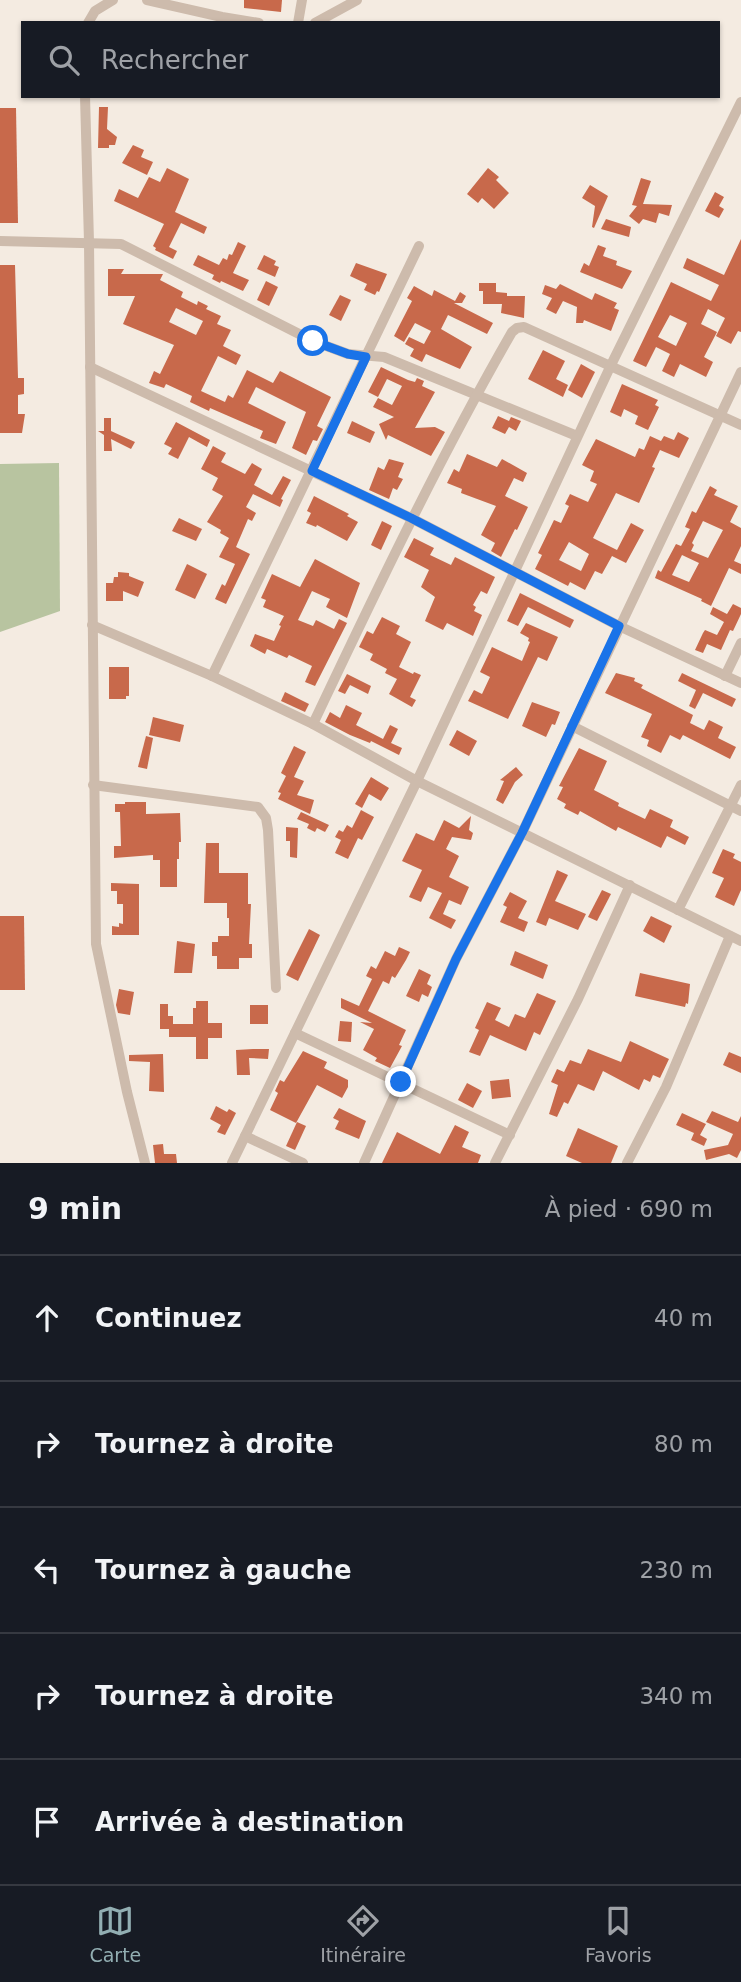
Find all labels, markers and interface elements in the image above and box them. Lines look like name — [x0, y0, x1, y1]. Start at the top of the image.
search box — [21, 21, 720, 98]
icon: search — [45, 41, 83, 79]
text: Rechercher — [101, 45, 248, 75]
route start — [297, 325, 328, 356]
route end — [385, 1066, 416, 1097]
text: 9 min — [28, 1191, 122, 1226]
text: À pied · 690 m — [545, 1196, 713, 1222]
icon: ahead — [28, 1299, 66, 1337]
text: Continuez — [95, 1303, 242, 1333]
text: 40 m — [654, 1305, 713, 1331]
icon: right — [28, 1425, 66, 1463]
text: Tournez à droite — [95, 1429, 334, 1459]
text: 80 m — [654, 1431, 713, 1457]
icon: left — [28, 1551, 66, 1589]
text: Tournez à gauche — [95, 1555, 352, 1585]
text: 230 m — [639, 1557, 713, 1583]
icon: right — [28, 1677, 66, 1715]
text: Tournez à droite — [95, 1681, 334, 1711]
text: 340 m — [639, 1683, 713, 1709]
icon: arrive — [28, 1803, 66, 1841]
text: Arrivée à destination — [95, 1807, 404, 1837]
tab: Carte — [89, 1902, 141, 1966]
tab: Itinéraire — [320, 1902, 406, 1966]
tab: Favoris — [585, 1902, 652, 1966]

